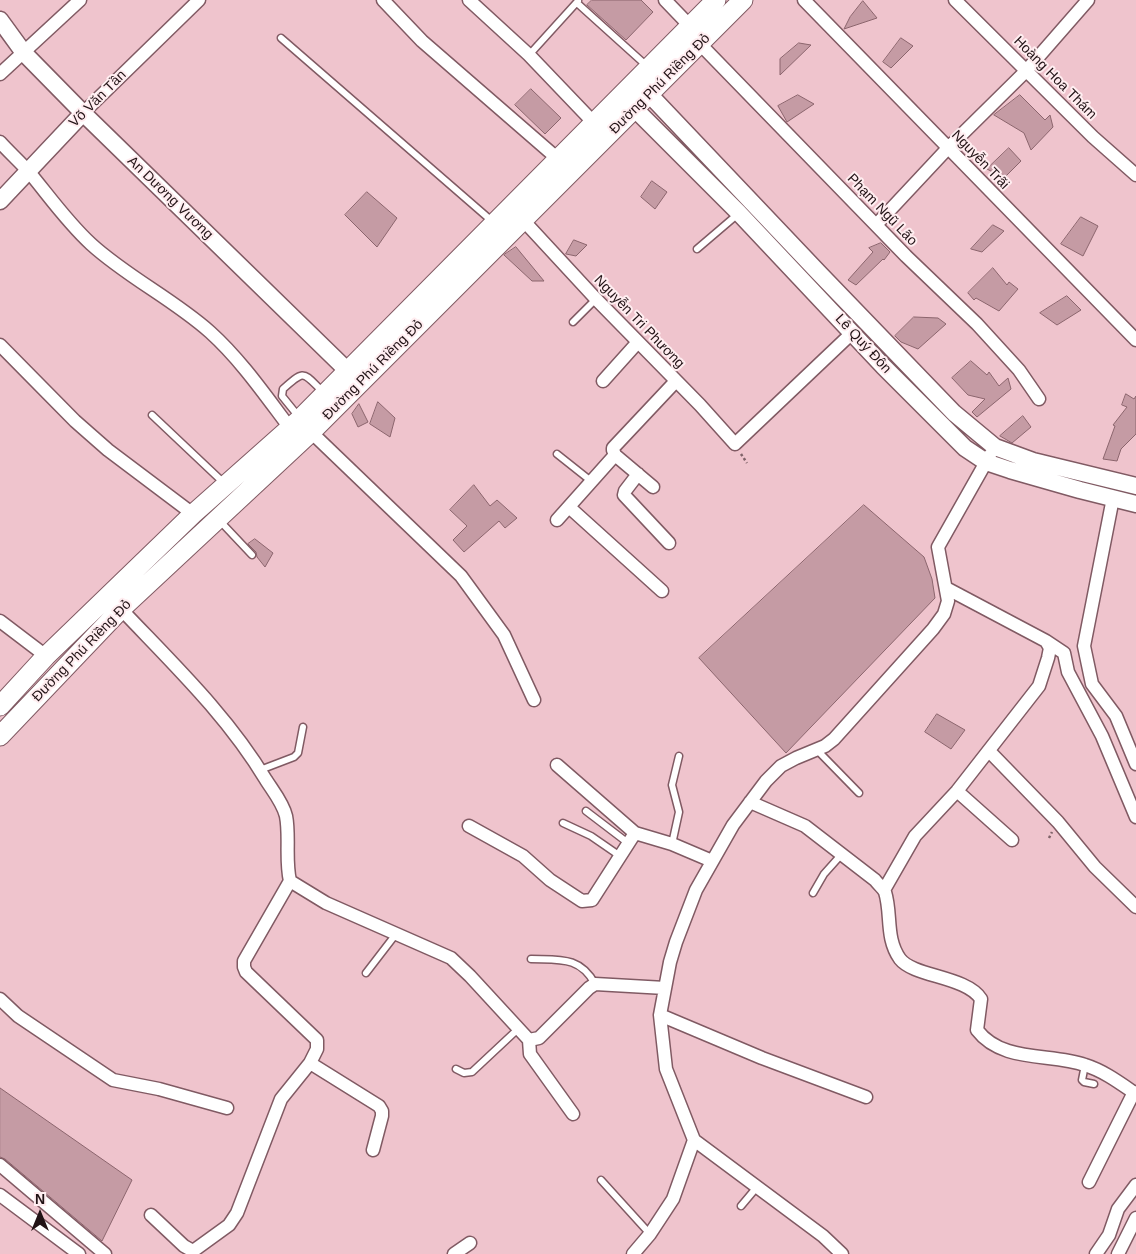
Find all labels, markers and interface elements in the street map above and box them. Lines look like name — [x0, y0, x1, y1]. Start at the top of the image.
street label: Đường Phú Riềng Đỏ — [606, 30, 714, 138]
street label: Hoàng Hoa Thám — [1010, 33, 1100, 123]
street label: Võ Văn Tần — [66, 67, 130, 131]
street label: Nguyễn Trãi — [948, 127, 1012, 193]
street label: An Dương Vương — [124, 153, 216, 243]
street label: Phạm Ngũ Lão — [844, 171, 920, 249]
street label: Nguyễn Tri Phương — [590, 272, 688, 372]
street label: Lê Quý Đôn — [831, 311, 895, 377]
street label: Đường Phú Riềng Đỏ — [319, 316, 427, 424]
street label: Đường Phú Riềng Đỏ — [29, 597, 135, 705]
north arrow — [15, 1189, 65, 1239]
text: N — [35, 1191, 45, 1207]

